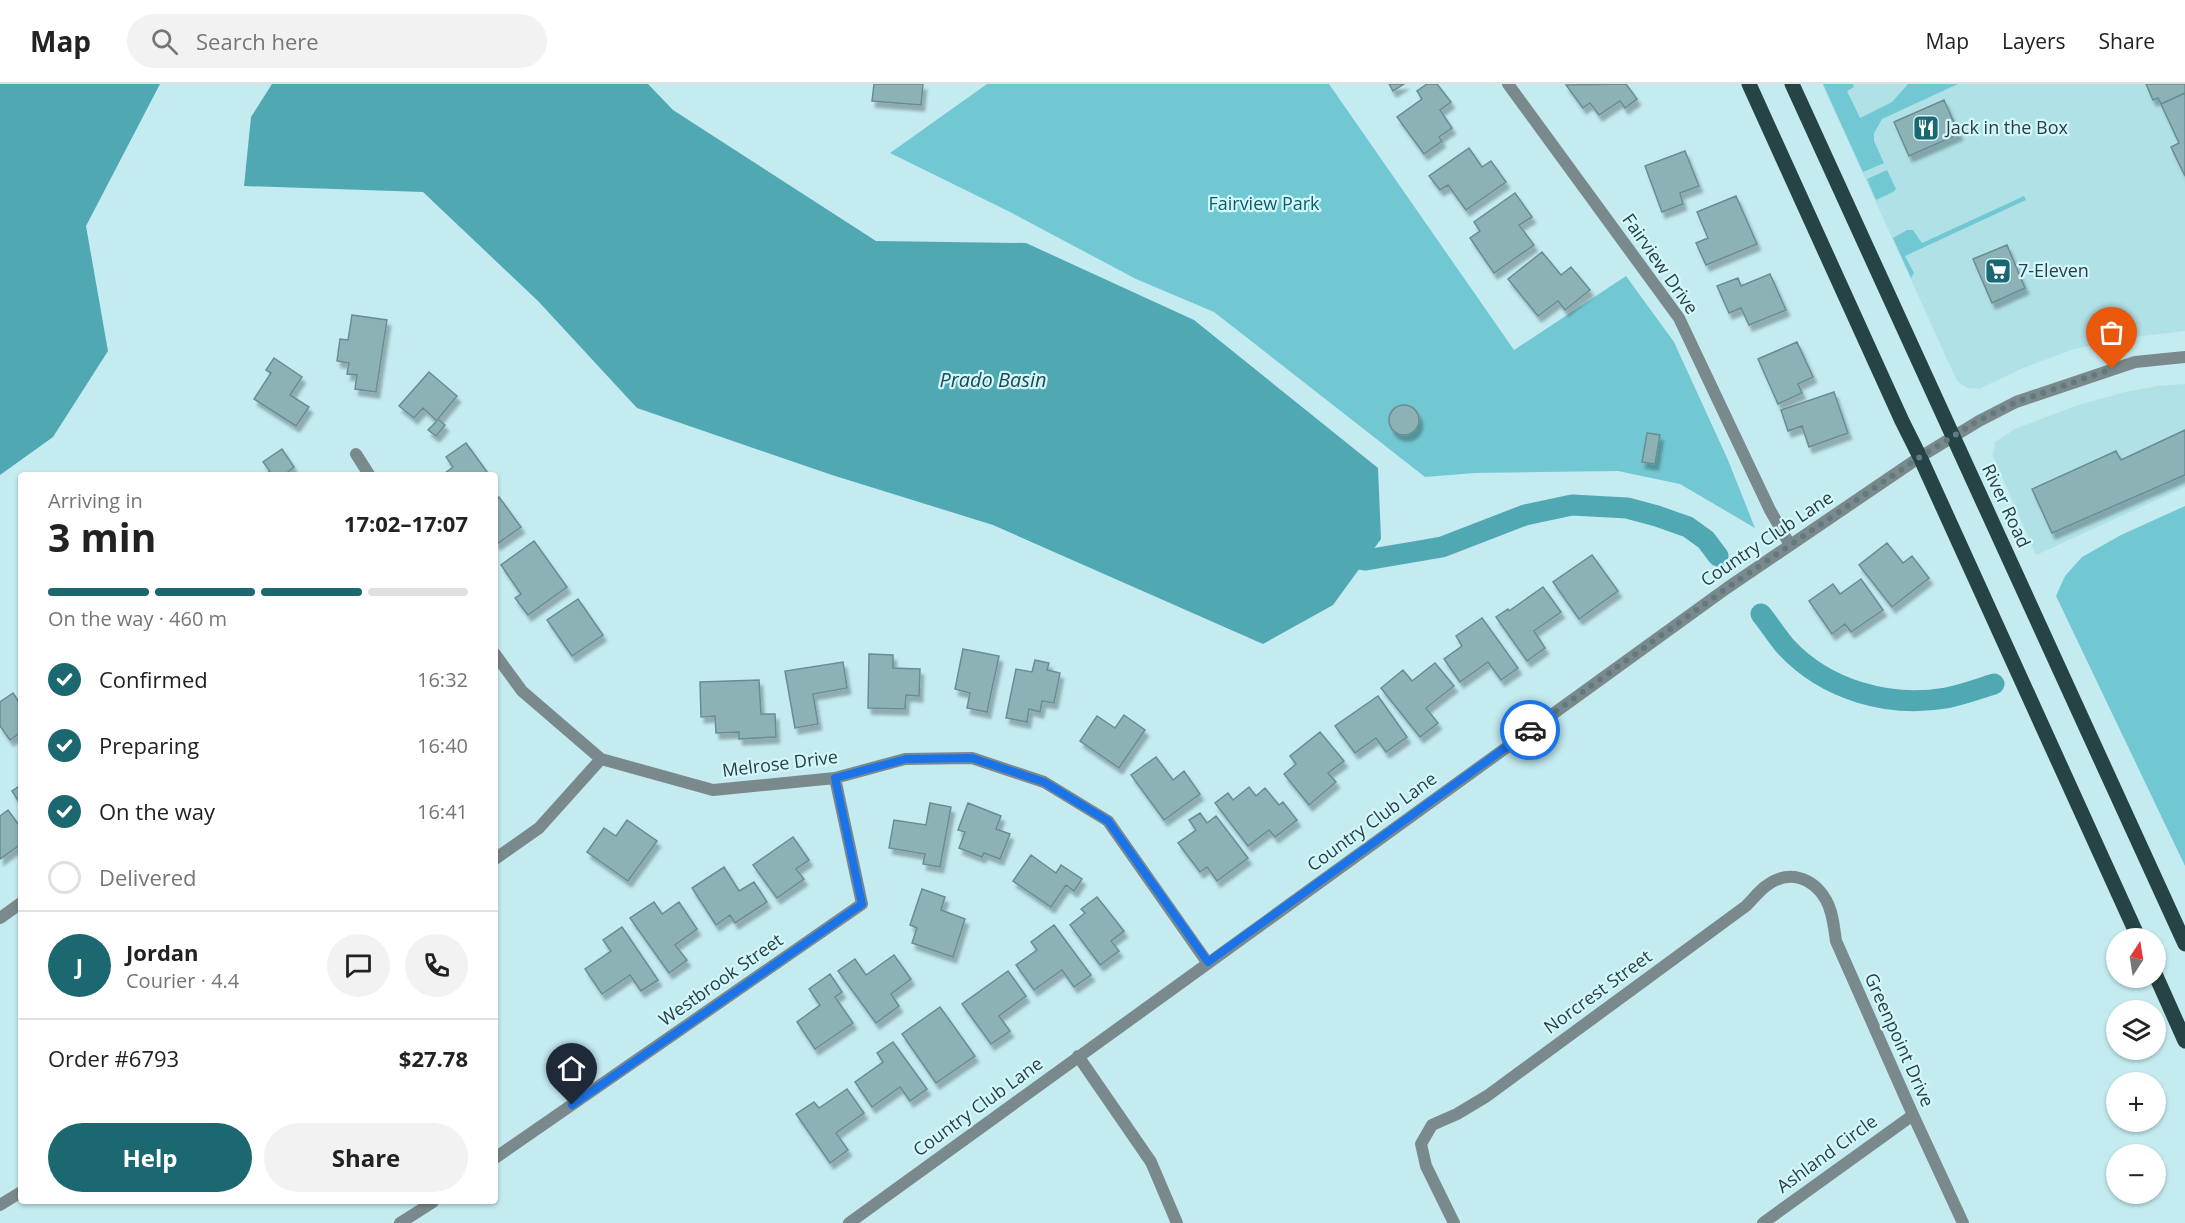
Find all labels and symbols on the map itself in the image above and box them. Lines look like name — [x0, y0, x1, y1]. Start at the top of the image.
restaurant icon: Jack in the Box — [1911, 113, 1941, 143]
place label: Jack in the Box — [1944, 115, 2069, 139]
park label: Fairview Park — [1208, 191, 1320, 215]
street label: Fairview Drive — [1617, 208, 1704, 318]
supermarket icon: 7-Eleven — [1983, 256, 2013, 286]
place label: 7-Eleven — [2018, 258, 2089, 282]
pin — [2086, 307, 2137, 369]
water label: Prado Basin — [939, 366, 1047, 393]
street label: River Road — [1977, 460, 2037, 551]
street label: Country Club Lane — [1696, 485, 1837, 591]
courier — [1500, 700, 1560, 760]
street label: Melrose Drive — [721, 744, 839, 782]
street label: Country Club Lane — [1302, 766, 1441, 876]
street label: Westbrook Street — [654, 927, 787, 1031]
north arrow — [2106, 928, 2166, 988]
street label: Norcrest Street — [1539, 944, 1656, 1038]
street label: Greenpoint Drive — [1860, 969, 1940, 1110]
pin — [546, 1043, 597, 1105]
street label: Country Club Lane — [908, 1051, 1047, 1161]
street label: Ashland Circle — [1771, 1109, 1882, 1198]

